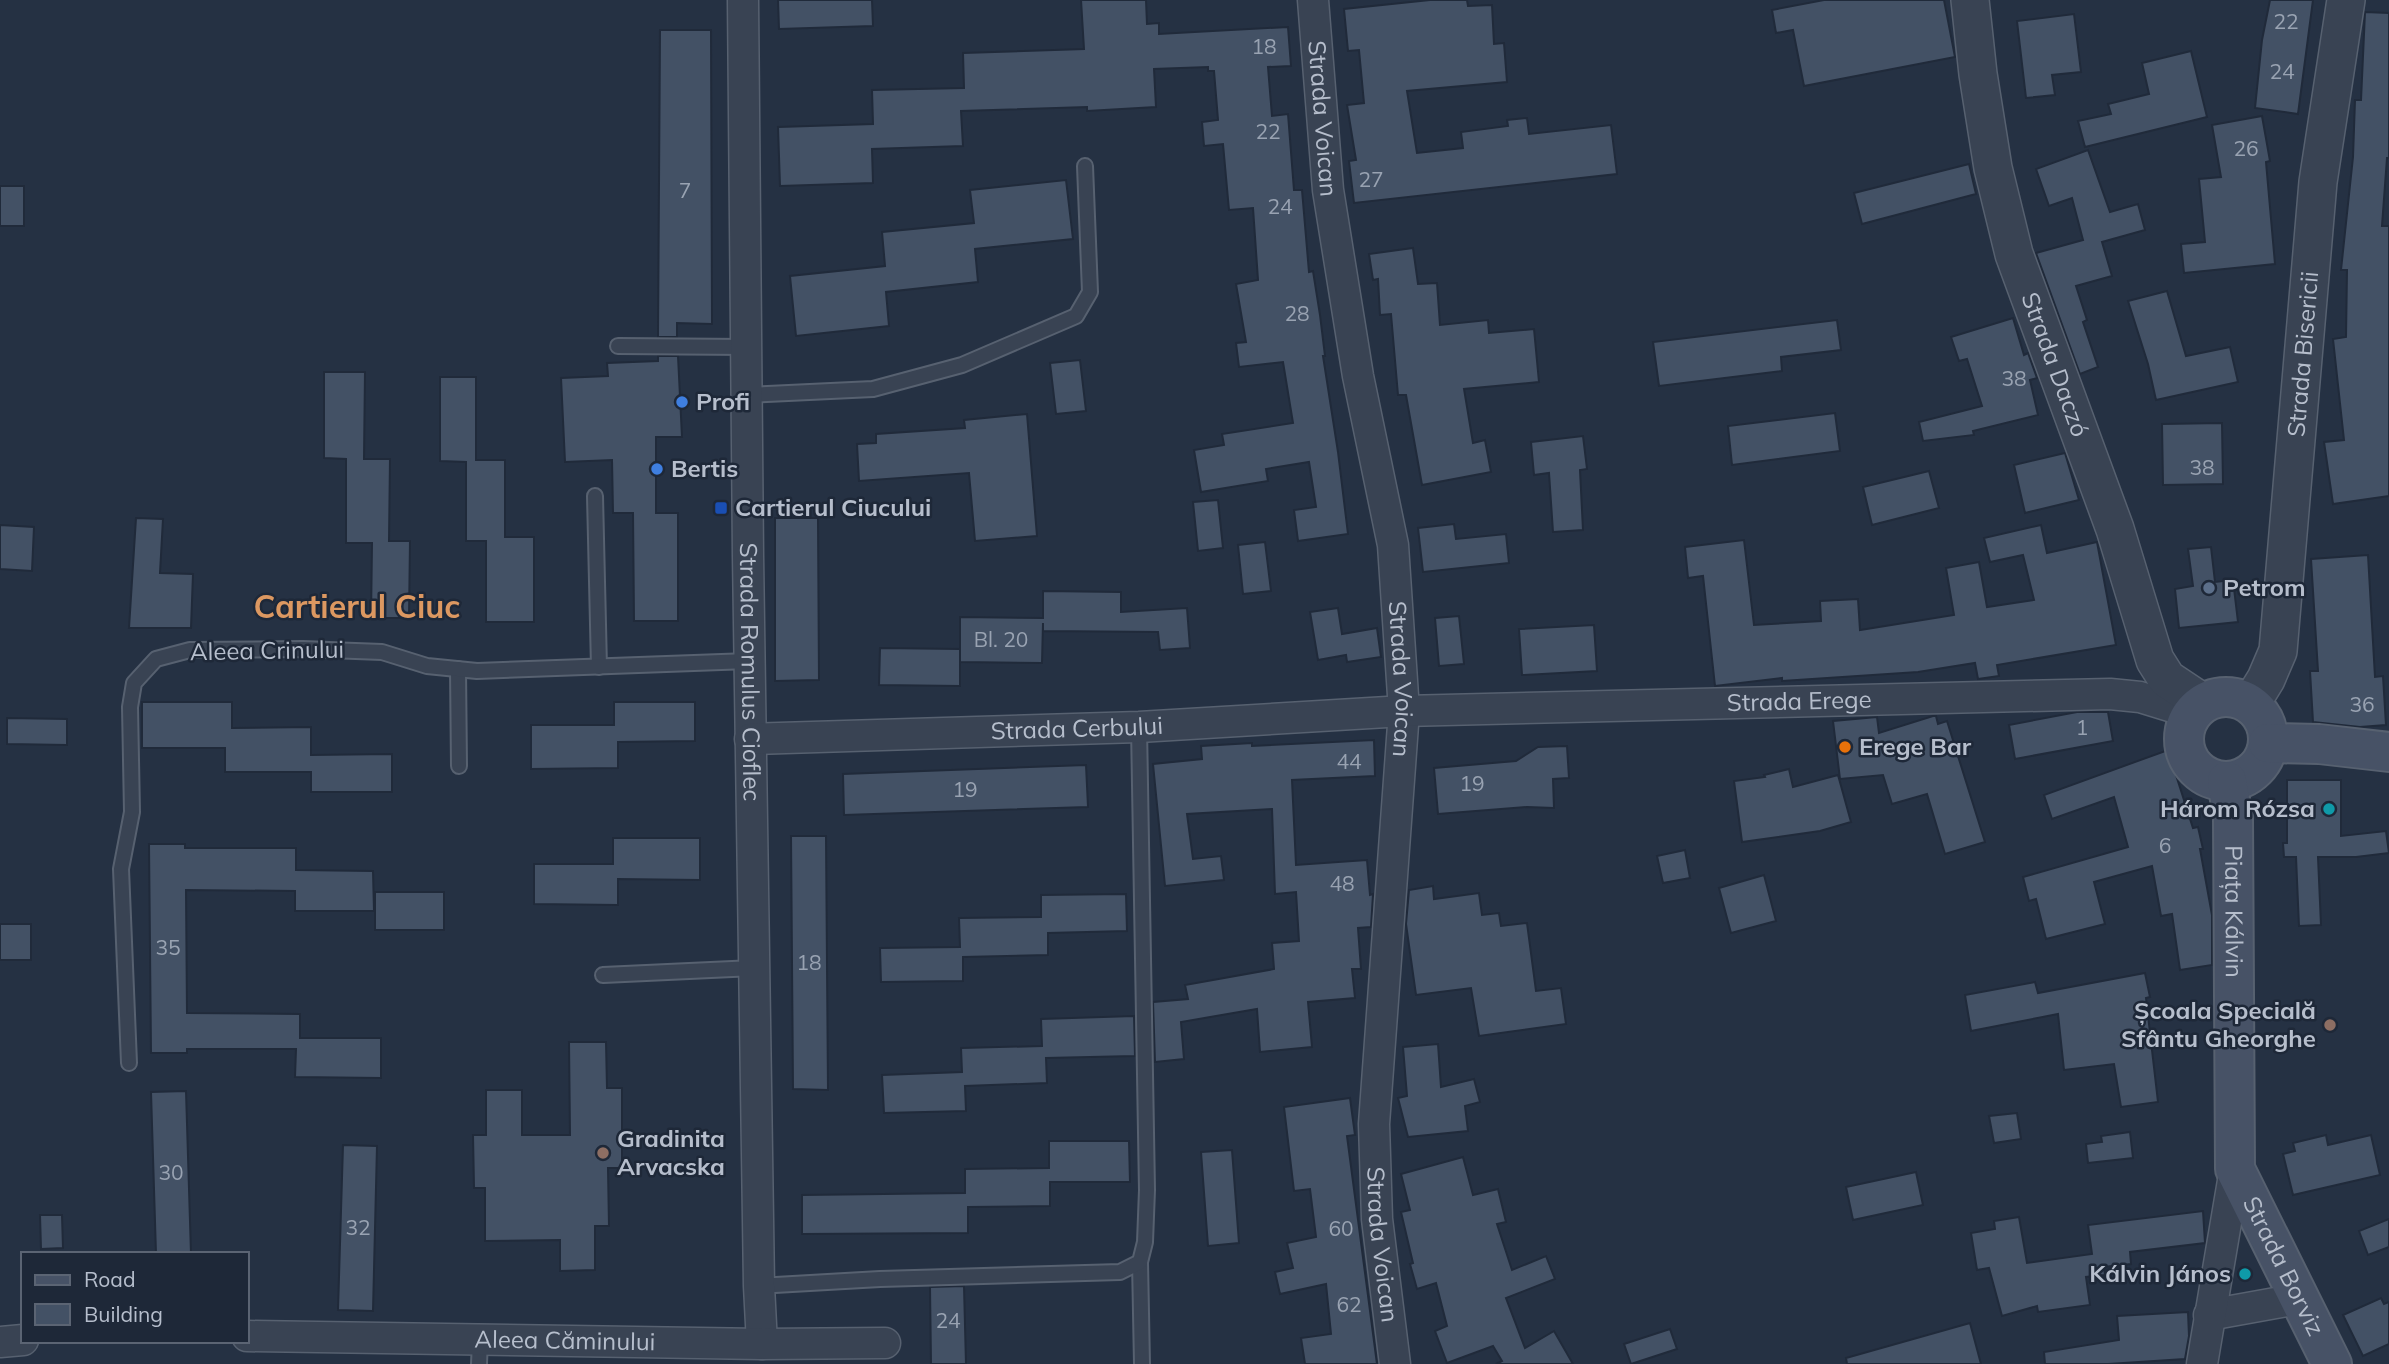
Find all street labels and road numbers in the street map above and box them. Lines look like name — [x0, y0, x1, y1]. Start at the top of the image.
street label: Strada Voican — [1302, 39, 1344, 198]
street label: Strada Bisericii — [2280, 270, 2324, 438]
street label: Strada Daczó — [2015, 288, 2096, 441]
street label: Strada Romulus Cioflec — [734, 542, 768, 802]
street label: Strada Voican — [1383, 600, 1420, 758]
street label: Aleea Crinului — [190, 634, 344, 666]
street label: Strada Erege — [1727, 684, 1872, 717]
street label: Strada Cerbului — [990, 710, 1164, 746]
street label: Piața Kálvin — [2218, 845, 2250, 978]
street label: Strada Voican — [1361, 1166, 1406, 1324]
street label: Strada Borviz — [2237, 1191, 2331, 1340]
street label: Aleea Căminului — [474, 1324, 656, 1356]

